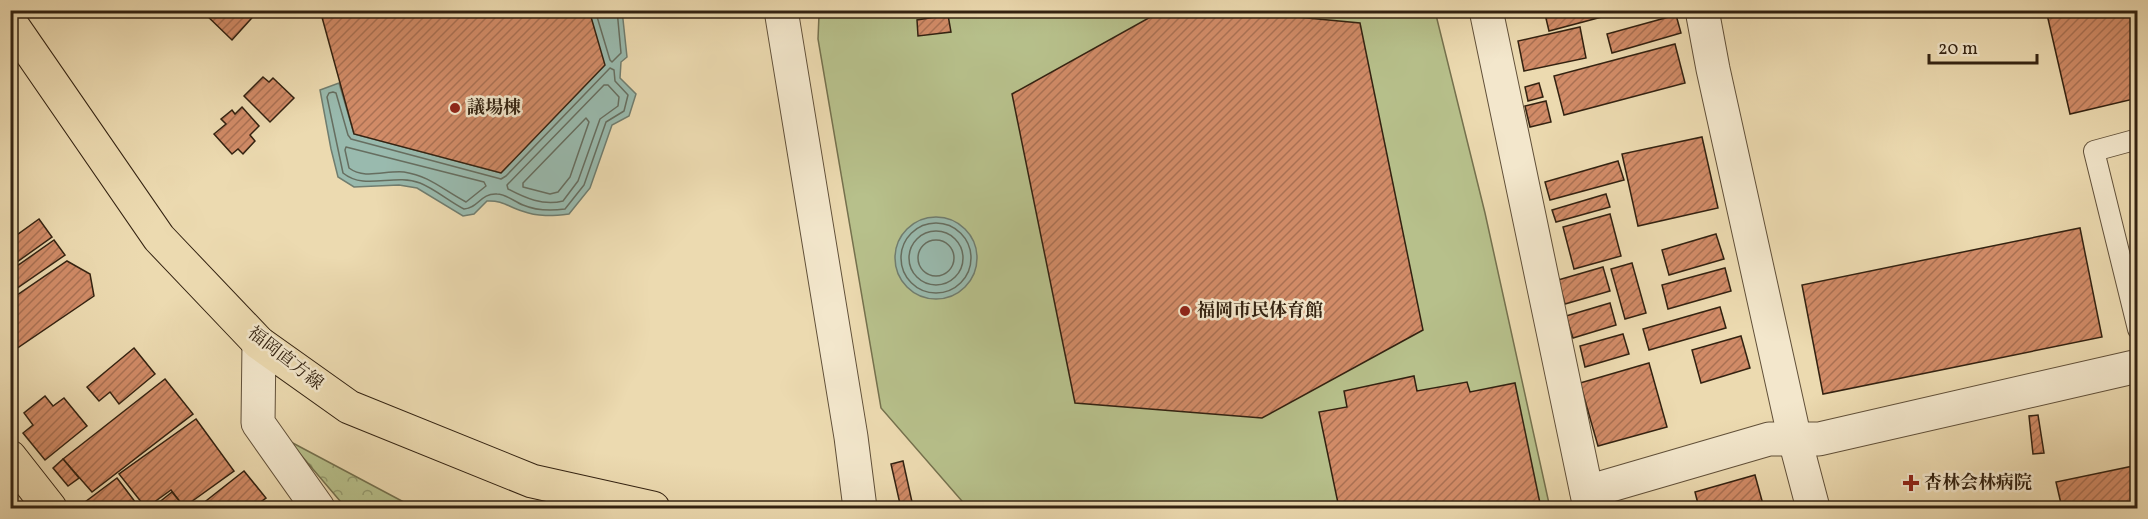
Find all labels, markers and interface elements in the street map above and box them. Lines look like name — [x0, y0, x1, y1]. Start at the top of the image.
scale bar — [1929, 27, 2037, 65]
text: 20 m — [1938, 37, 1978, 62]
place label: 議場棟 — [467, 96, 521, 121]
marker: 議場棟 — [448, 101, 462, 115]
place label: 福岡市民体育館 — [1197, 299, 1323, 324]
marker: 福岡市民体育館 — [1178, 304, 1192, 318]
street label: 福岡直方線 — [242, 321, 328, 397]
place label: 杏林会林病院 — [1924, 471, 2032, 496]
marker: 杏林会林病院 — [1902, 474, 1920, 492]

